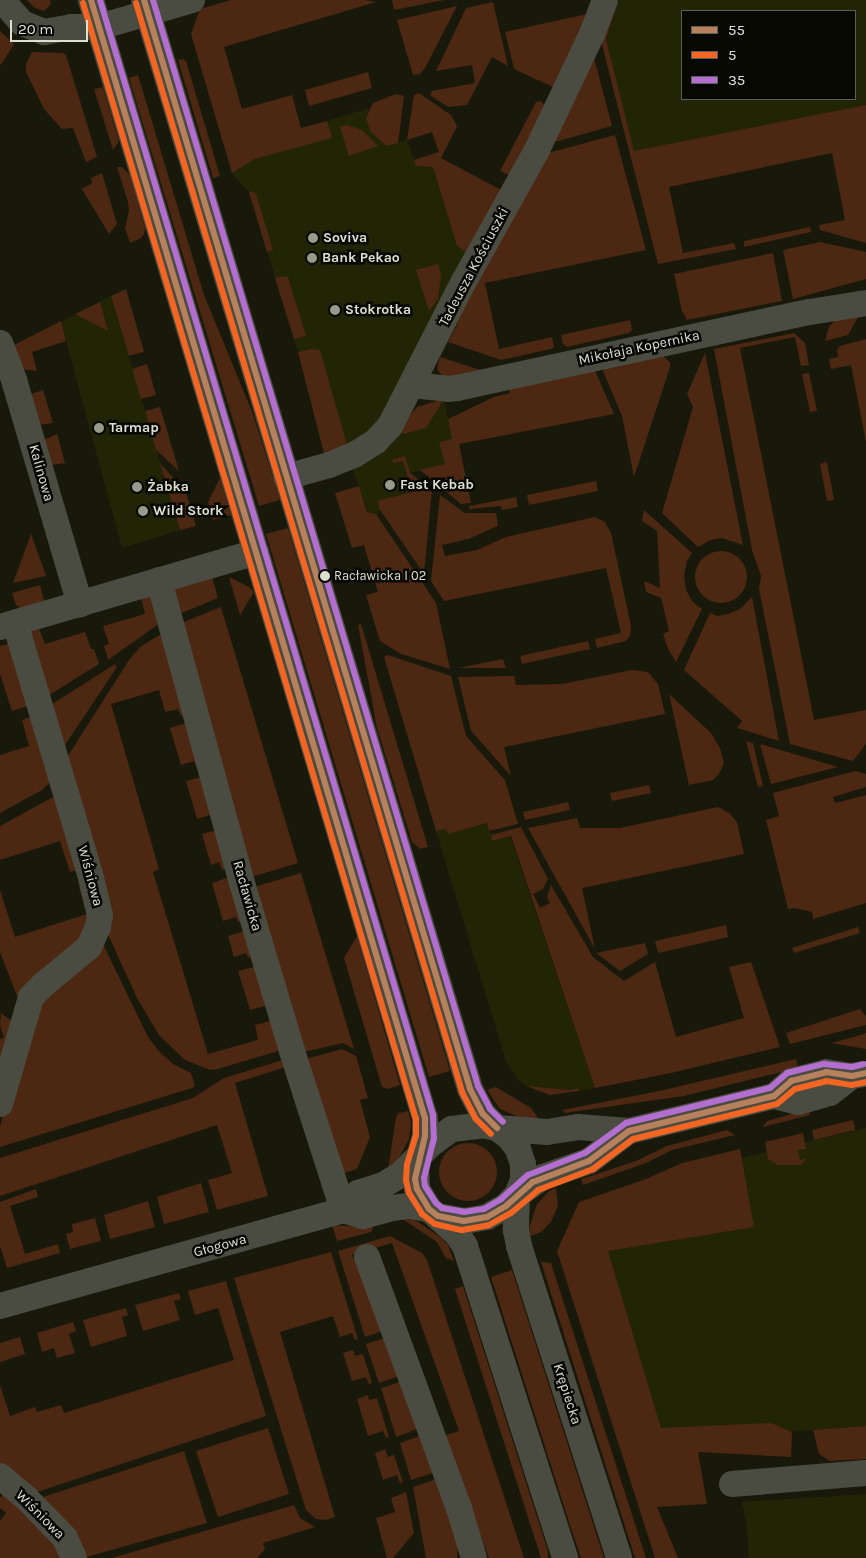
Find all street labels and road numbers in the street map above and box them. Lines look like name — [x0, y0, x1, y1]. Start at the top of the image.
street label: Tadeusza Kościuszki — [436, 205, 512, 329]
street label: Mikołaja Kopernika — [577, 327, 701, 369]
street label: Kalinowa — [25, 443, 57, 503]
street label: Wiśniowa — [74, 844, 106, 908]
street label: Racławicka — [229, 859, 265, 933]
street label: Głogowa — [192, 1231, 248, 1261]
street label: Krępiecka — [549, 1361, 585, 1427]
street label: Wiśniowa — [12, 1487, 68, 1543]

